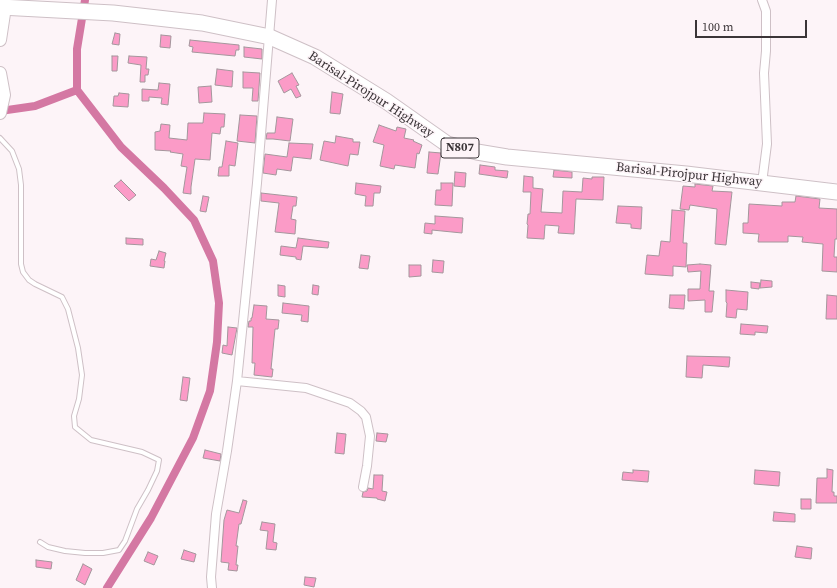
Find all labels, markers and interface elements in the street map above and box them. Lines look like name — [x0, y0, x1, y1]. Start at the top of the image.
scale bar — [697, 12, 809, 38]
text: 100 m — [702, 19, 734, 35]
street label: Barisal-Pirojpur Highway — [305, 49, 437, 141]
road number: N807 — [441, 138, 479, 158]
street label: Barisal-Pirojpur Highway — [615, 160, 763, 190]

